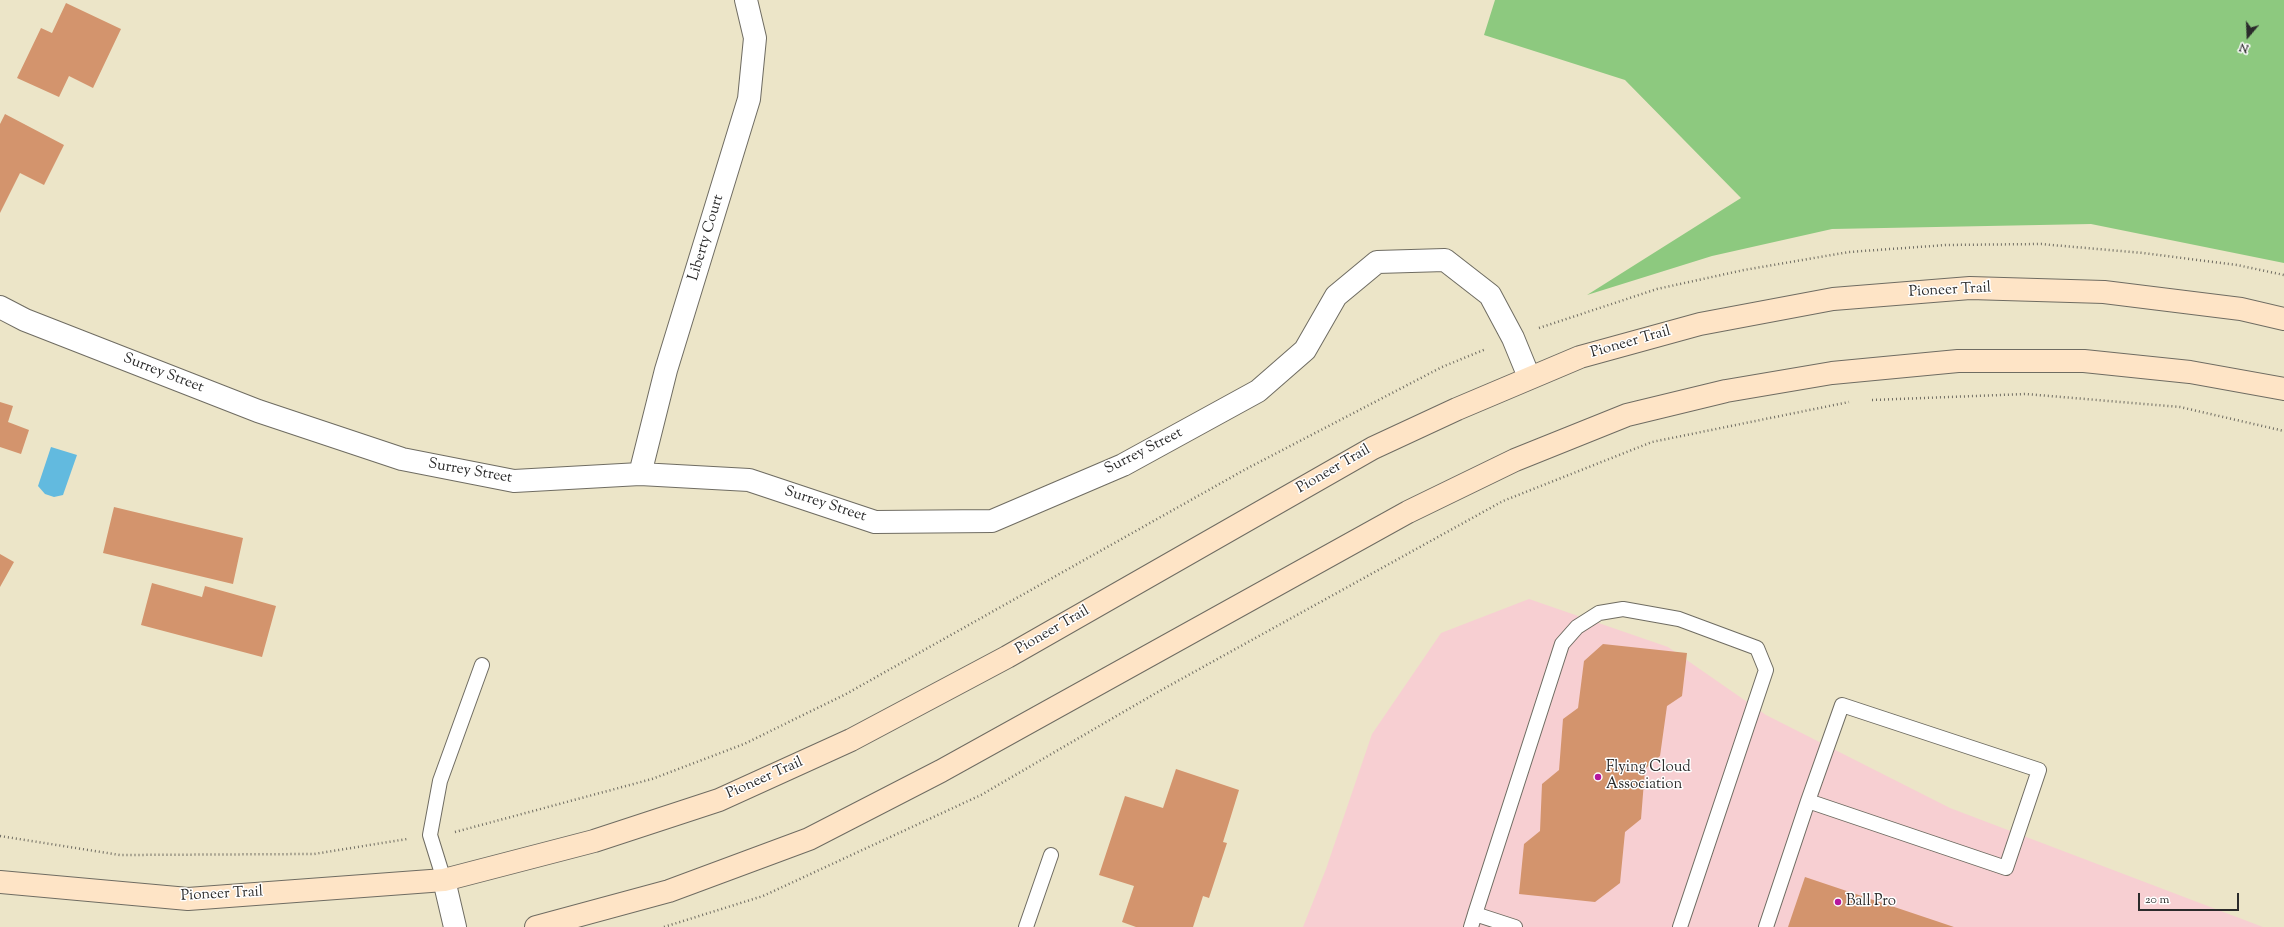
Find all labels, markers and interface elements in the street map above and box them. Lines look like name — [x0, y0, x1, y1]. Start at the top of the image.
north arrow — [2228, 16, 2268, 56]
text: N — [2237, 38, 2251, 56]
street label: Liberty Court — [685, 193, 729, 283]
street label: Pioneer Trail — [1908, 280, 1992, 302]
street label: Pioneer Trail — [1589, 323, 1673, 363]
street label: Surrey Street — [120, 350, 206, 398]
street label: Surrey Street — [1102, 425, 1186, 479]
street label: Pioneer Trail — [1294, 442, 1374, 498]
street label: Surrey Street — [427, 456, 513, 488]
street label: Surrey Street — [782, 483, 868, 527]
street label: Pioneer Trail — [1013, 603, 1093, 659]
street label: Pioneer Trail — [724, 754, 806, 804]
place label: Flying Cloud Association — [1606, 759, 1691, 794]
marker: Flying Cloud Association — [1593, 772, 1603, 782]
street label: Pioneer Trail — [180, 884, 264, 906]
scale bar — [2140, 885, 2241, 911]
text: 20 m — [2145, 891, 2169, 909]
place label: Ball Pro — [1846, 893, 1896, 911]
marker: Ball Pro — [1833, 897, 1843, 907]

